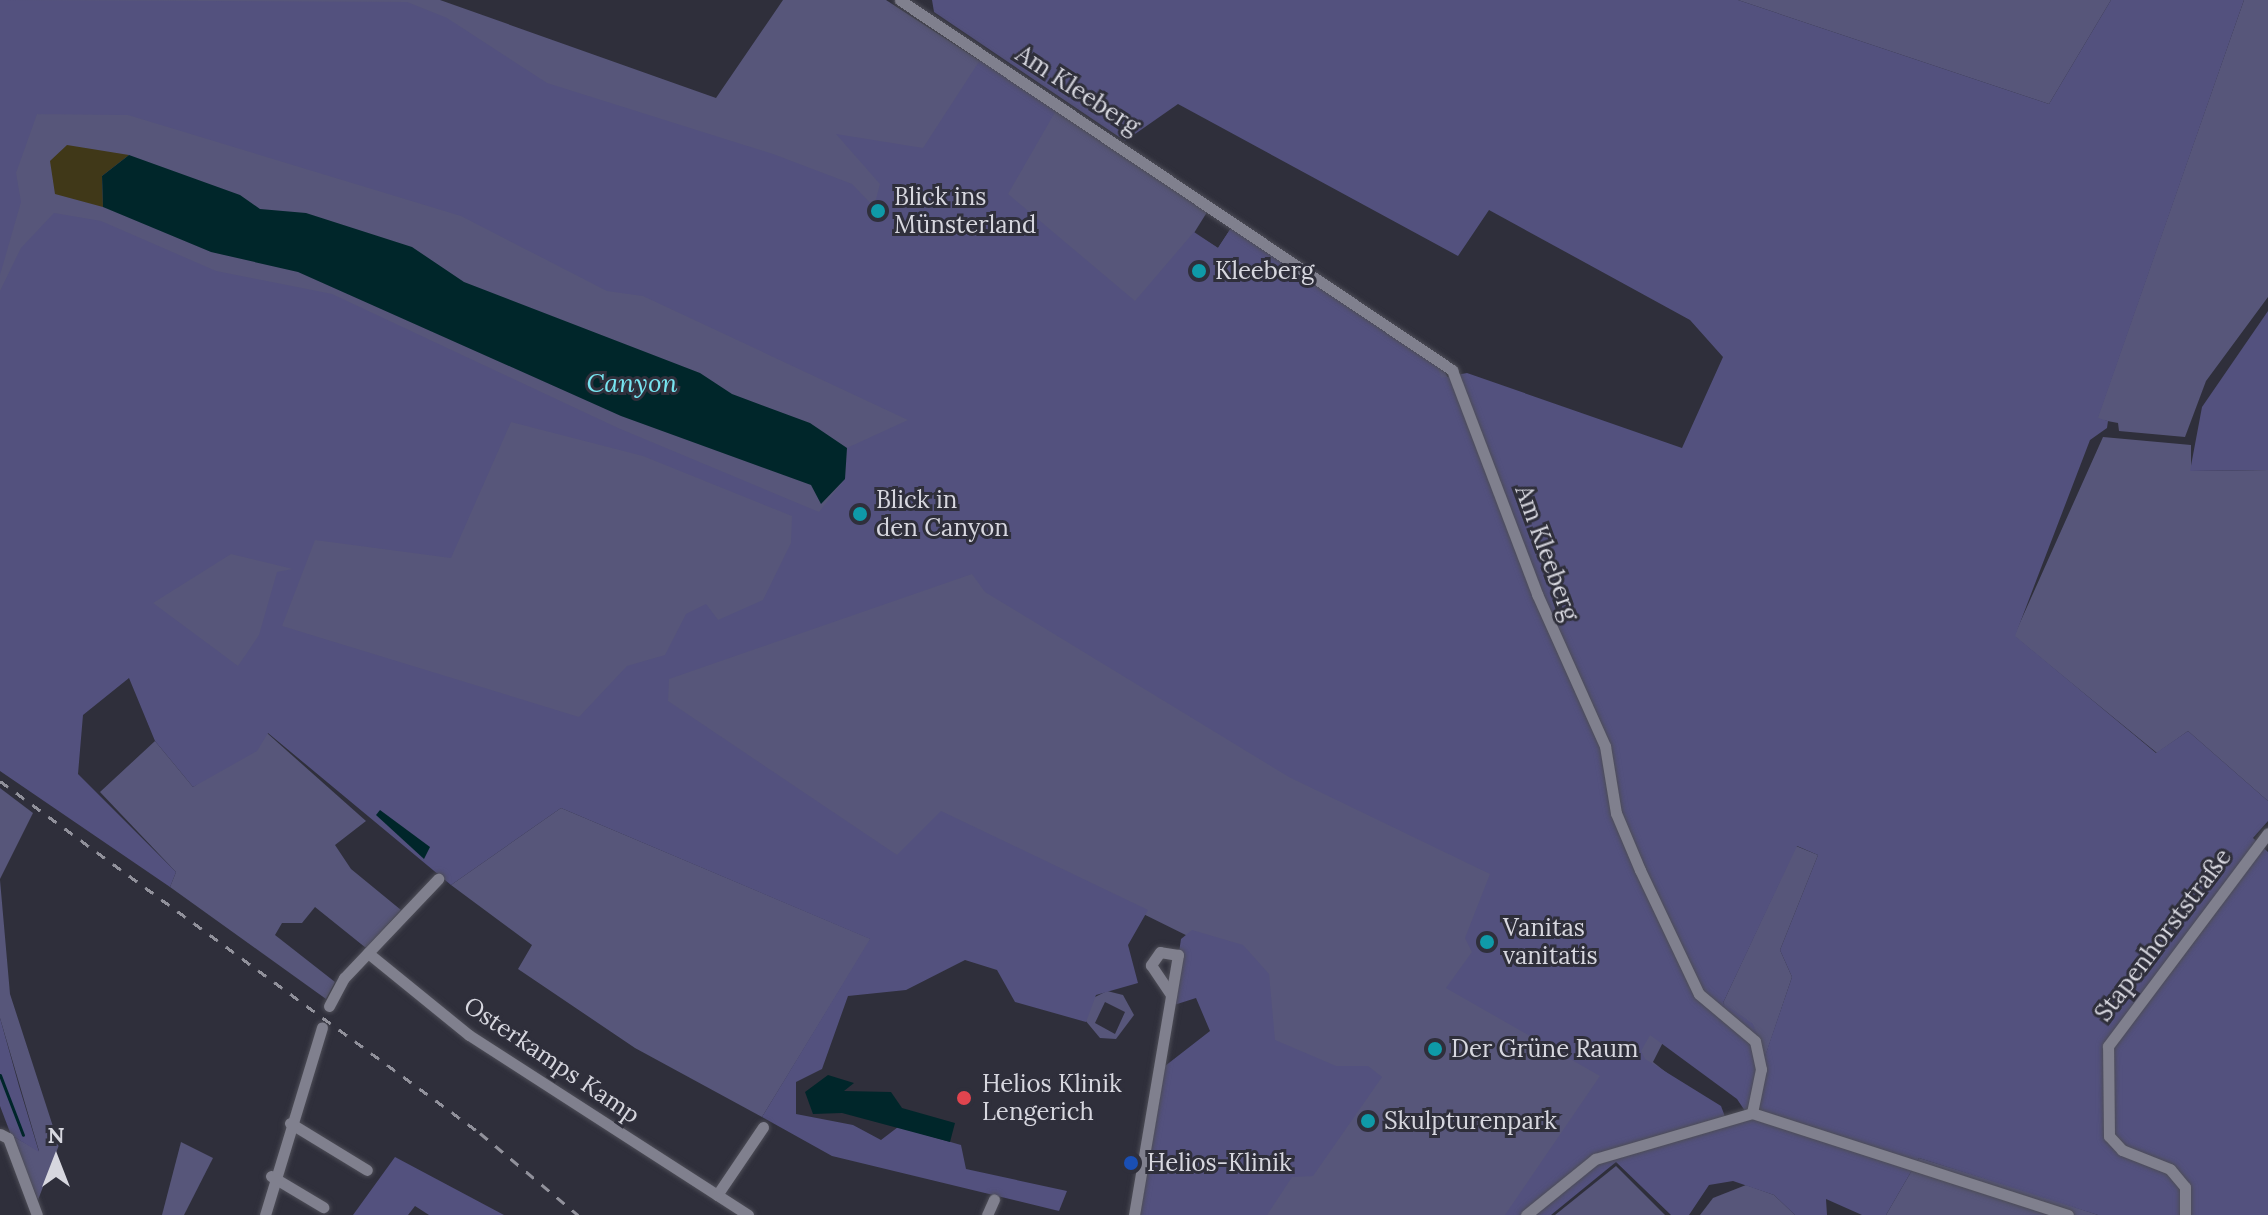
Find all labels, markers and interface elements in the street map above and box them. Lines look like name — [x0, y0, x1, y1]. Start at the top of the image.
street label: Am Kleeberg — [1011, 39, 1145, 141]
place label: Blick ins Münsterland — [894, 183, 1036, 239]
marker: Blick ins Münsterland — [869, 202, 887, 220]
place label: Kleeberg — [1215, 257, 1314, 285]
marker: Kleeberg — [1190, 262, 1208, 280]
water label: Canyon — [587, 367, 677, 399]
street label: Am Kleeberg — [1509, 481, 1585, 625]
place label: Blick in den Canyon — [876, 486, 1009, 542]
marker: Blick in den Canyon — [851, 505, 869, 523]
street label: Stapenhorststraße — [2089, 843, 2237, 1027]
place label: Vanitas vanitatis — [1503, 914, 1598, 970]
marker: Vanitas vanitatis — [1478, 933, 1496, 951]
street label: Osterkamps Kamp — [459, 991, 645, 1129]
place label: Der Grüne Raum — [1451, 1035, 1639, 1063]
marker: Der Grüne Raum — [1426, 1040, 1444, 1058]
place label: Helios Klinik Lengerich — [982, 1070, 1122, 1126]
marker: Helios Klinik Lengerich — [953, 1087, 975, 1109]
place label: Skulpturenpark — [1384, 1107, 1557, 1135]
marker: Skulpturenpark — [1359, 1112, 1377, 1130]
north arrow — [16, 1119, 96, 1199]
text: N — [47, 1121, 65, 1149]
place label: Helios-Klinik — [1147, 1149, 1292, 1177]
marker: Helios-Klinik — [1122, 1154, 1140, 1172]

